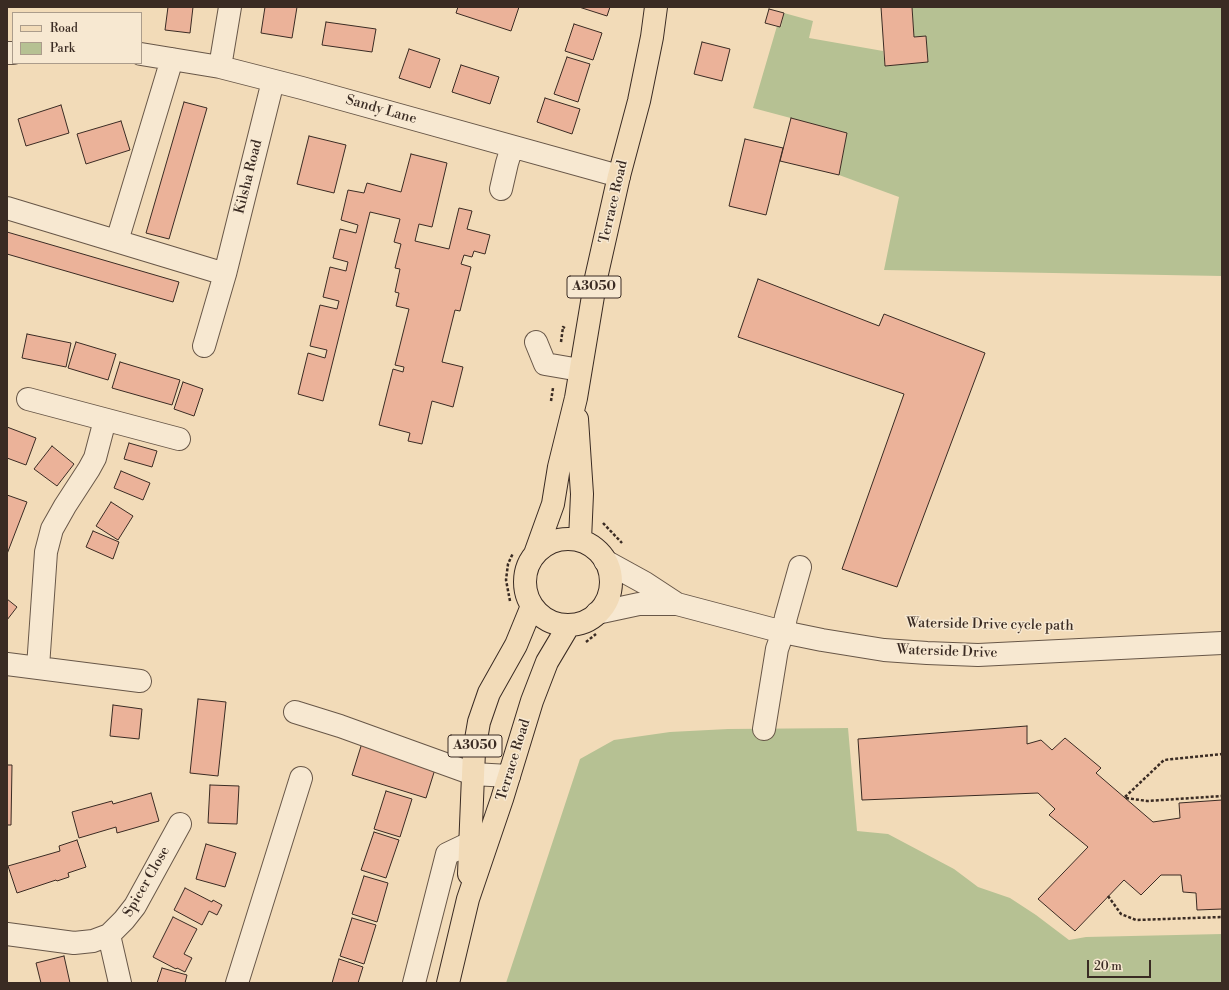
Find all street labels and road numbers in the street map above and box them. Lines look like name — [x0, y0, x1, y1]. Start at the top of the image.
street label: Sandy Lane — [344, 92, 418, 128]
street label: Kilsha Road — [232, 138, 266, 216]
street label: Terrace Road — [596, 159, 632, 245]
road number: A3050 — [567, 276, 621, 298]
street label: Waterside Drive cycle path — [906, 615, 1074, 635]
street label: Waterside Drive — [896, 642, 998, 662]
street label: Terrace Road — [494, 717, 534, 803]
road number: A3050 — [448, 735, 502, 757]
street label: Spicer Close — [120, 844, 174, 920]

